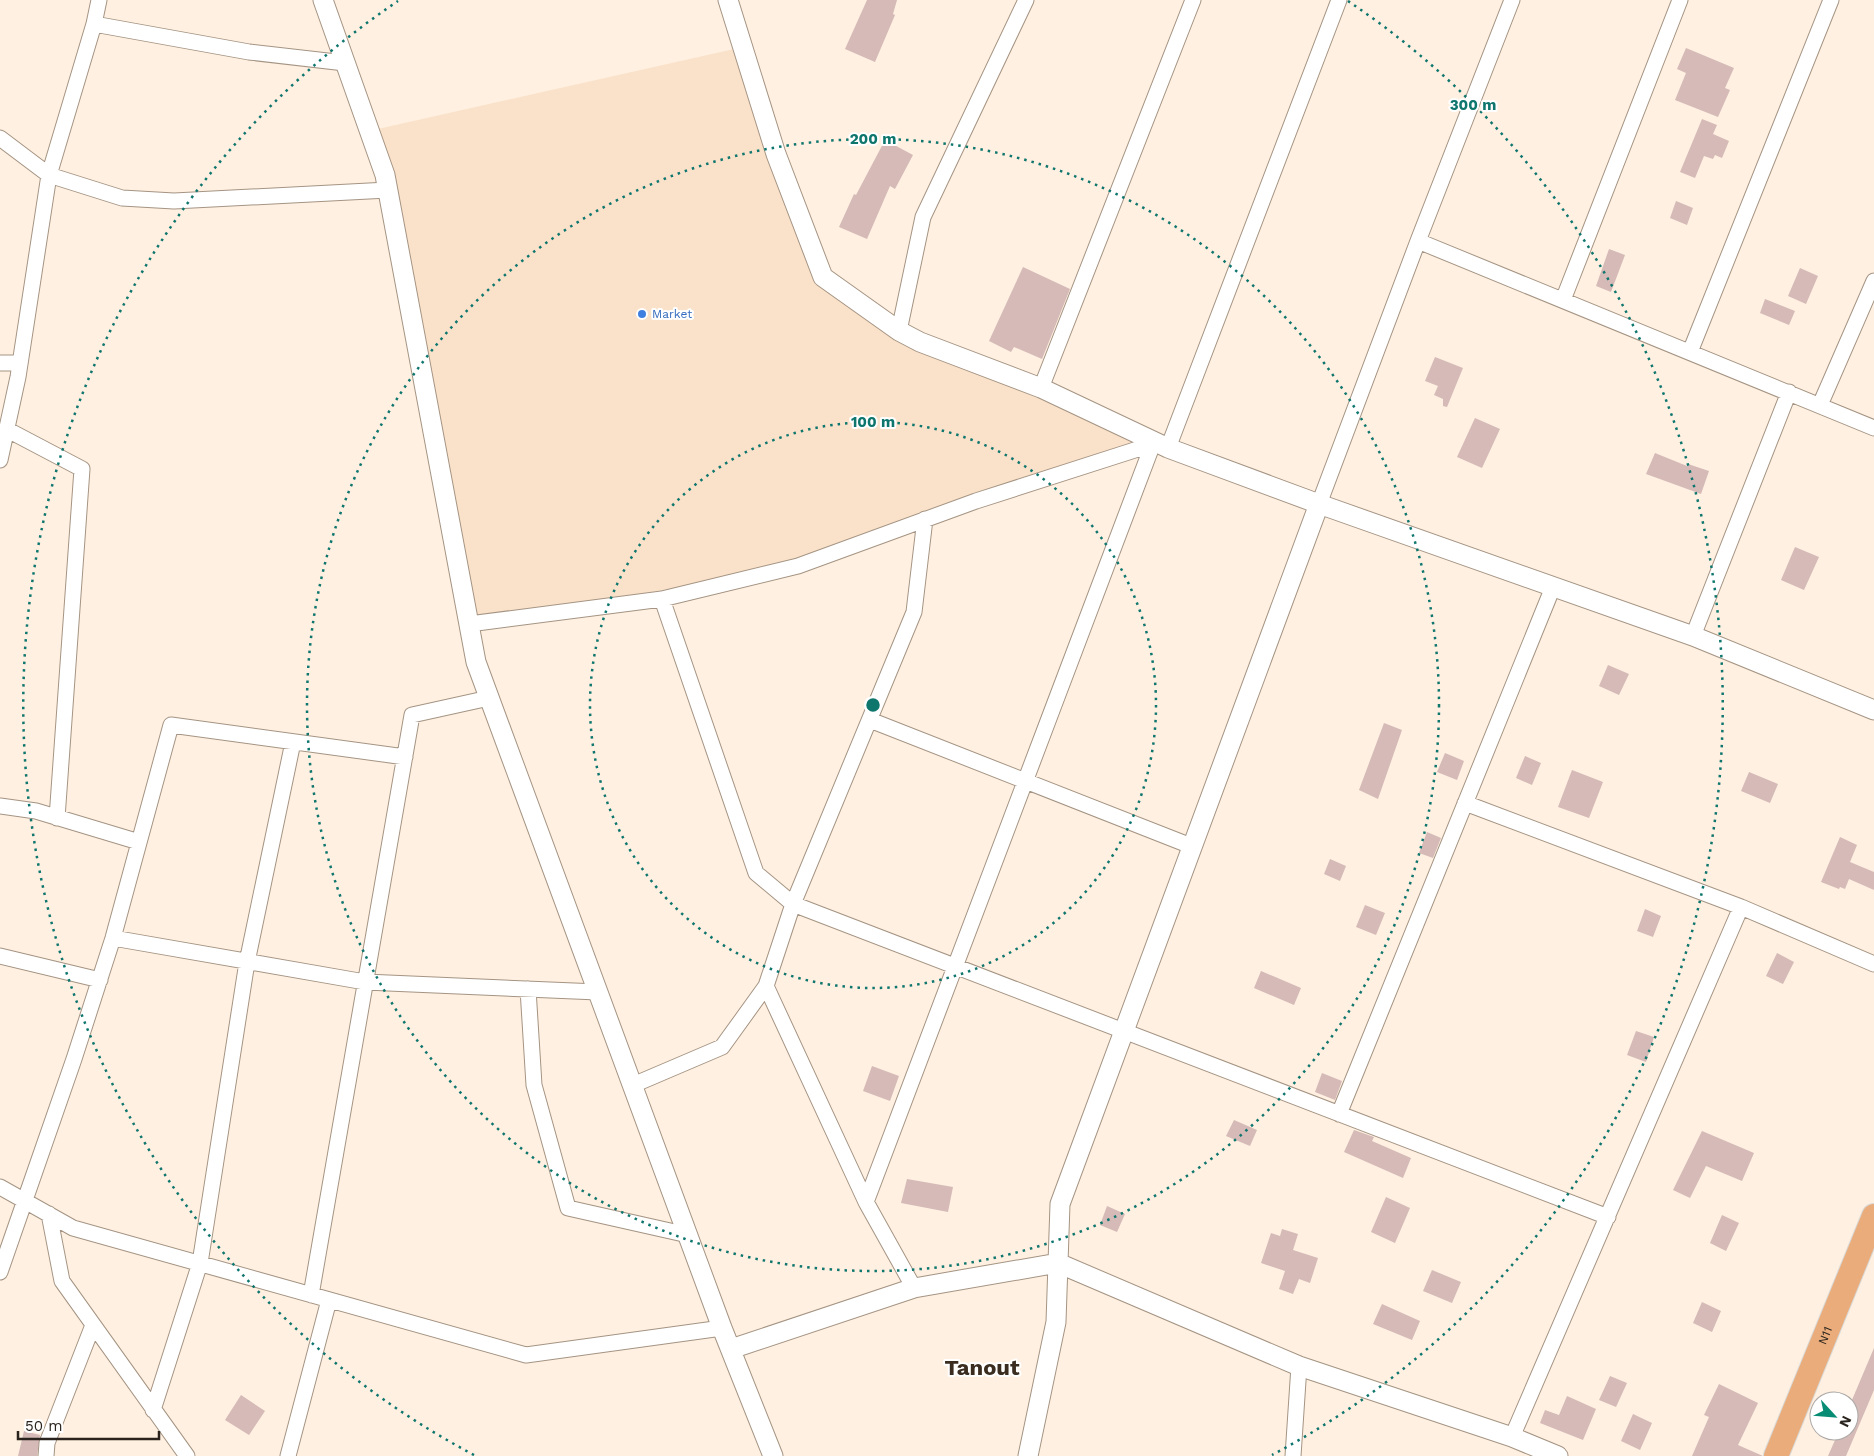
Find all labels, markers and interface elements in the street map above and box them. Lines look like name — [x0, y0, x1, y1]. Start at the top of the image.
text: 300 m — [1450, 96, 1496, 114]
text: 200 m — [850, 130, 896, 148]
place label: Market — [652, 307, 692, 321]
marker: Market — [636, 308, 648, 320]
text: 100 m — [851, 413, 895, 431]
centre of rings — [864, 696, 882, 714]
street label: N11 — [1815, 1325, 1835, 1347]
district label: Tanout — [944, 1355, 1020, 1380]
north arrow — [1809, 1391, 1859, 1441]
scale bar — [18, 1408, 159, 1440]
text: N — [1836, 1414, 1855, 1430]
text: 50 m — [25, 1417, 62, 1435]

